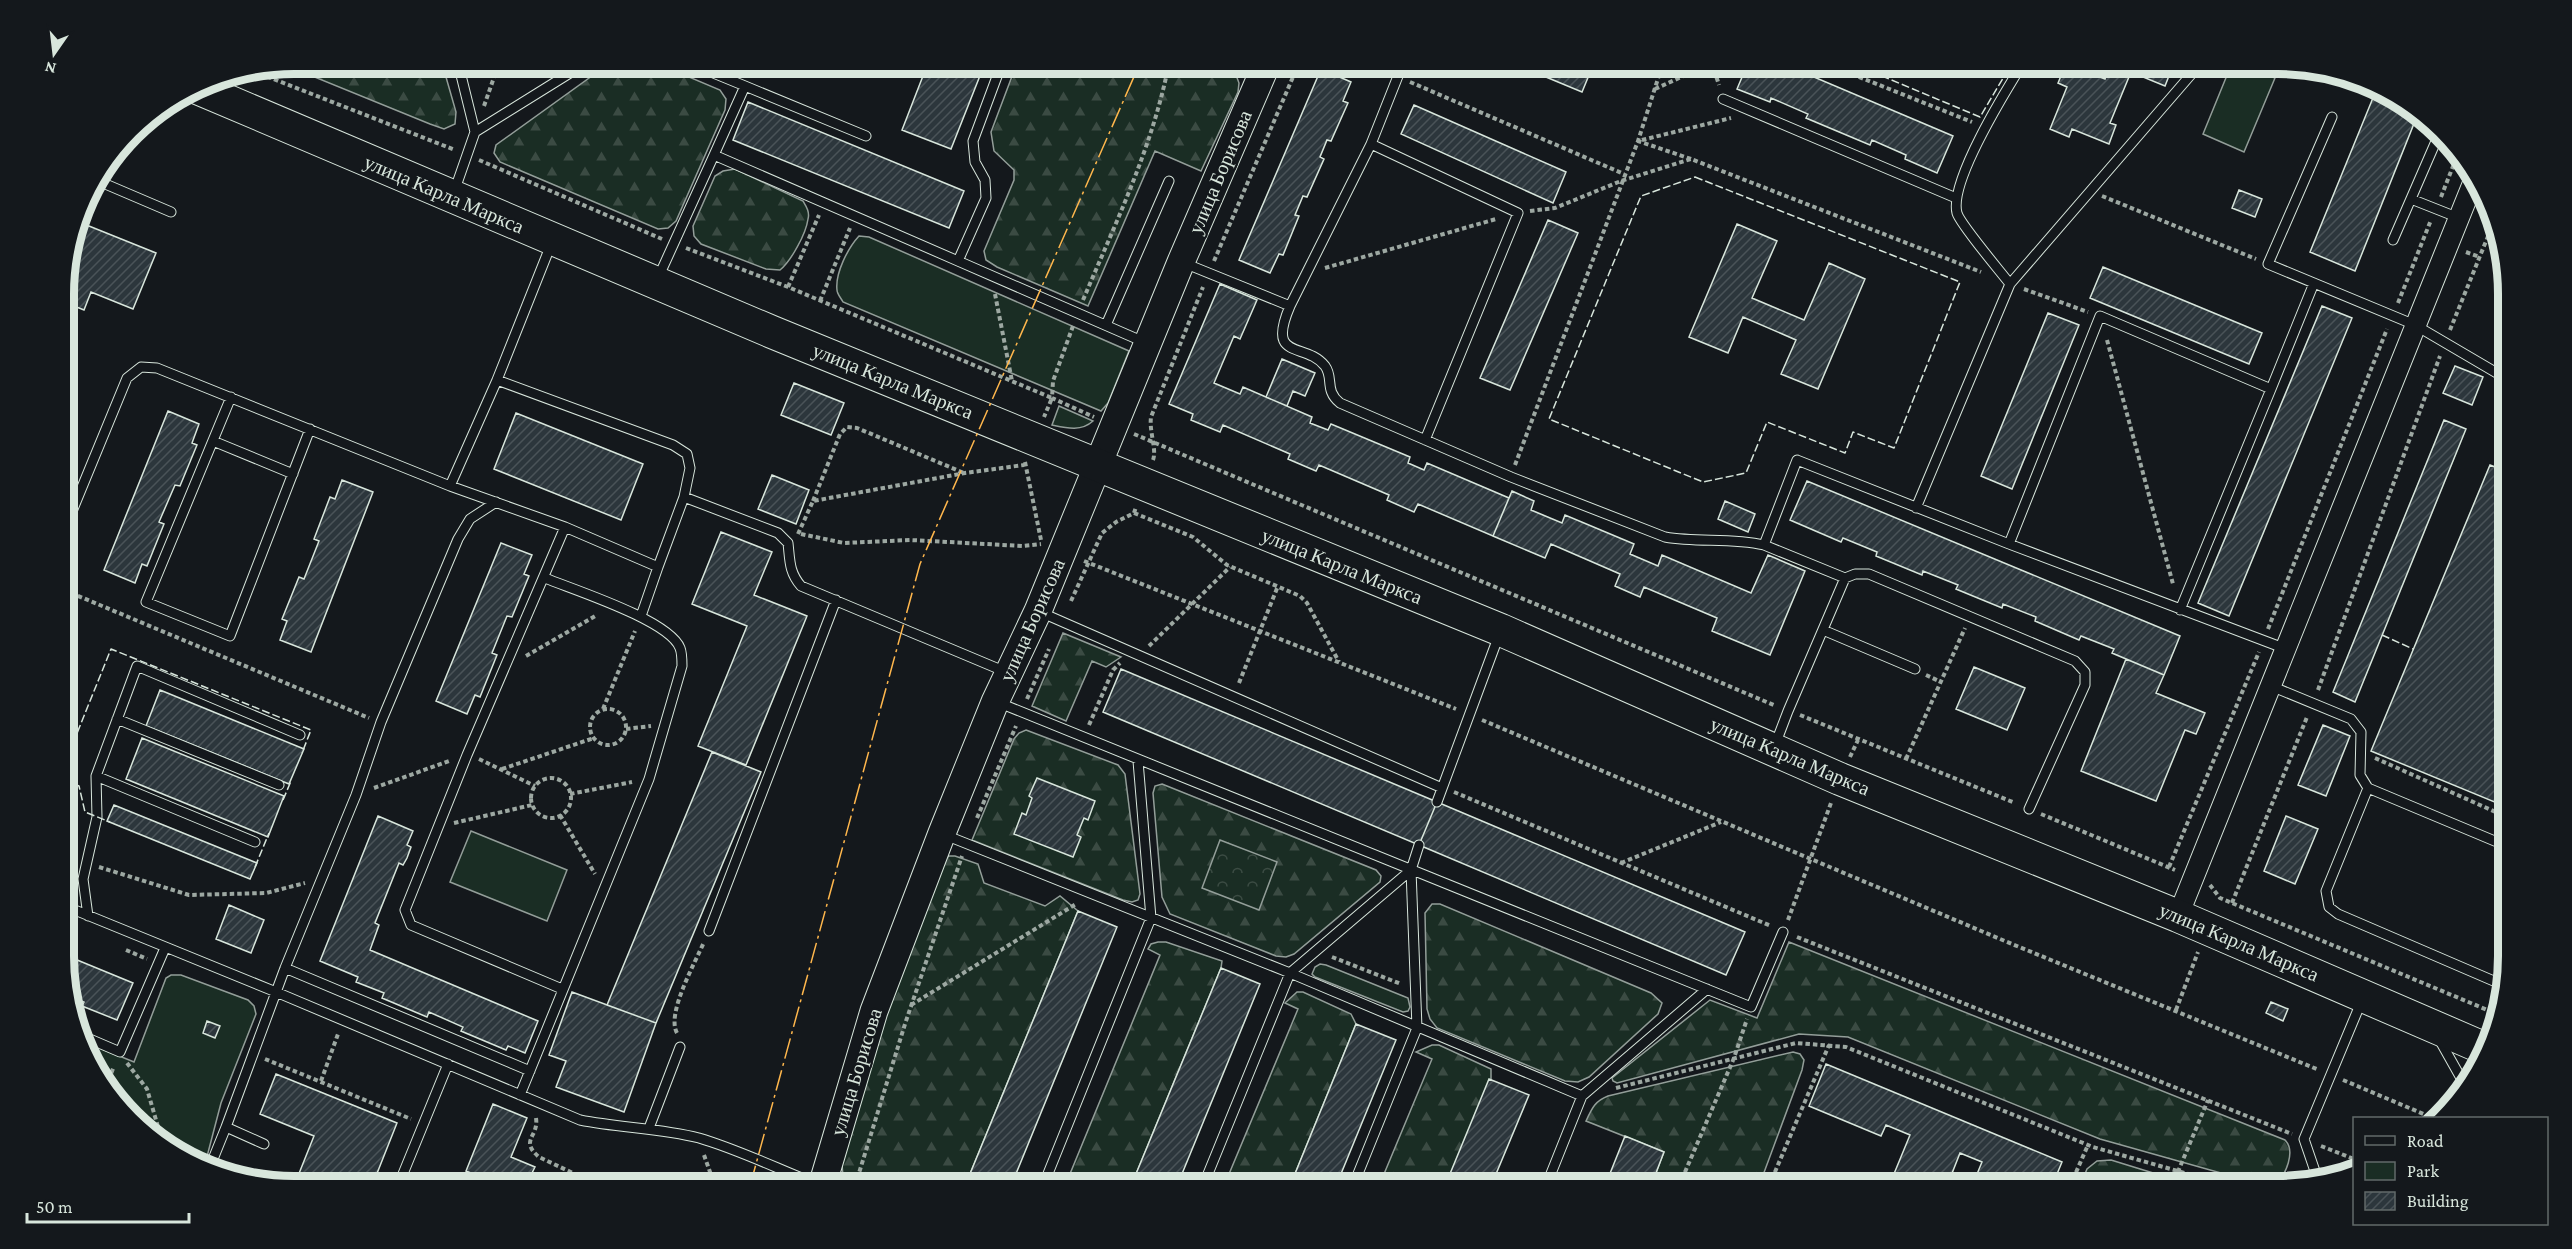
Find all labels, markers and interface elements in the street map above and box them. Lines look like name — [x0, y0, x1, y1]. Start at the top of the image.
north arrow — [24, 24, 84, 84]
text: N — [43, 58, 58, 78]
street label: улица Борисова — [1184, 107, 1257, 238]
street label: улица Карла Маркса — [360, 150, 527, 239]
street label: улица Карла Маркса — [809, 339, 977, 424]
street label: улица Карла Маркса — [1258, 524, 1426, 609]
street label: улица Борисова — [995, 555, 1070, 685]
street label: улица Карла Маркса — [1706, 712, 1873, 801]
street label: улица Карла Маркса — [2155, 898, 2322, 987]
street label: улица Борисова — [826, 1005, 887, 1139]
legend — [2353, 1117, 2548, 1225]
text: Road — [2407, 1131, 2444, 1151]
text: Park — [2407, 1161, 2439, 1181]
scale bar — [27, 1186, 189, 1224]
text: Building — [2407, 1191, 2469, 1211]
text: 50 m — [36, 1197, 73, 1217]

